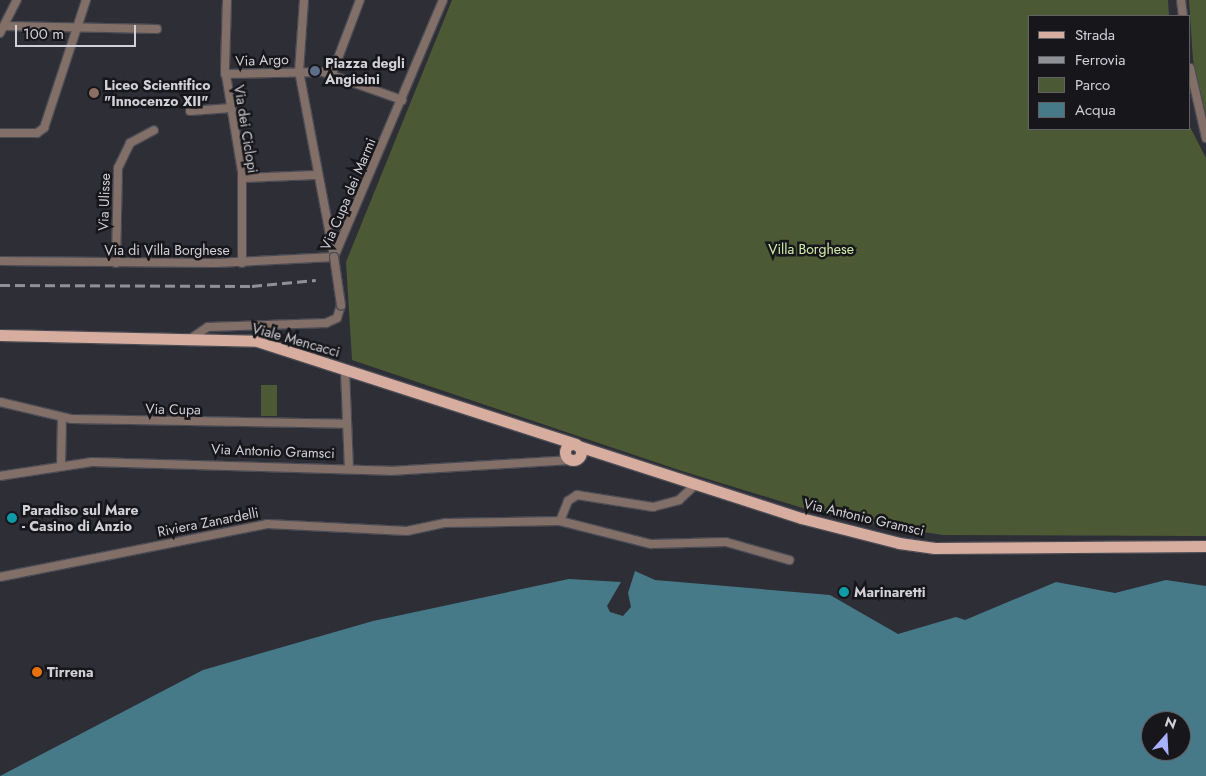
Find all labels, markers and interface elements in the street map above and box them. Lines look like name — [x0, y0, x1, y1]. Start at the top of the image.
scale bar — [18, 15, 139, 47]
legend — [1028, 15, 1191, 130]
text: 100 m — [23, 23, 64, 45]
text: Strada — [1075, 24, 1115, 46]
text: Ferrovia — [1075, 49, 1126, 71]
street label: Via Argo — [235, 51, 289, 69]
place label: Piazza degli Angioini — [325, 55, 405, 88]
marker: Piazza degli Angioini — [309, 65, 321, 77]
text: Parco — [1075, 74, 1110, 96]
place label: Liceo Scientifico "Innocenzo XII" — [104, 77, 210, 110]
street label: Via dei Ciclopi — [231, 84, 261, 174]
marker: Liceo Scientifico "Innocenzo XII" — [88, 87, 100, 99]
text: Acqua — [1075, 99, 1116, 121]
street label: Via Cupa dei Marmi — [317, 135, 379, 253]
street label: Via Ulisse — [95, 173, 113, 231]
park label: Villa Borghese — [768, 241, 854, 257]
street label: Via di Villa Borghese — [104, 242, 230, 258]
street label: Viale Mencacci — [250, 319, 342, 361]
street label: Via Cupa — [145, 400, 201, 418]
street label: Via Antonio Gramsci — [211, 440, 335, 462]
street label: Via Antonio Gramsci — [802, 495, 926, 539]
place label: Paradiso sul Mare - Casino di Anzio — [22, 502, 138, 534]
street label: Riviera Zanardelli — [156, 504, 260, 540]
marker: Paradiso sul Mare - Casino di Anzio — [6, 512, 18, 524]
place label: Marinaretti — [854, 584, 926, 600]
marker: Marinaretti — [838, 586, 850, 598]
place label: Tirrena — [47, 664, 94, 680]
marker: Tirrena — [31, 666, 43, 678]
north arrow — [1141, 711, 1191, 761]
text: N — [1162, 711, 1179, 734]

